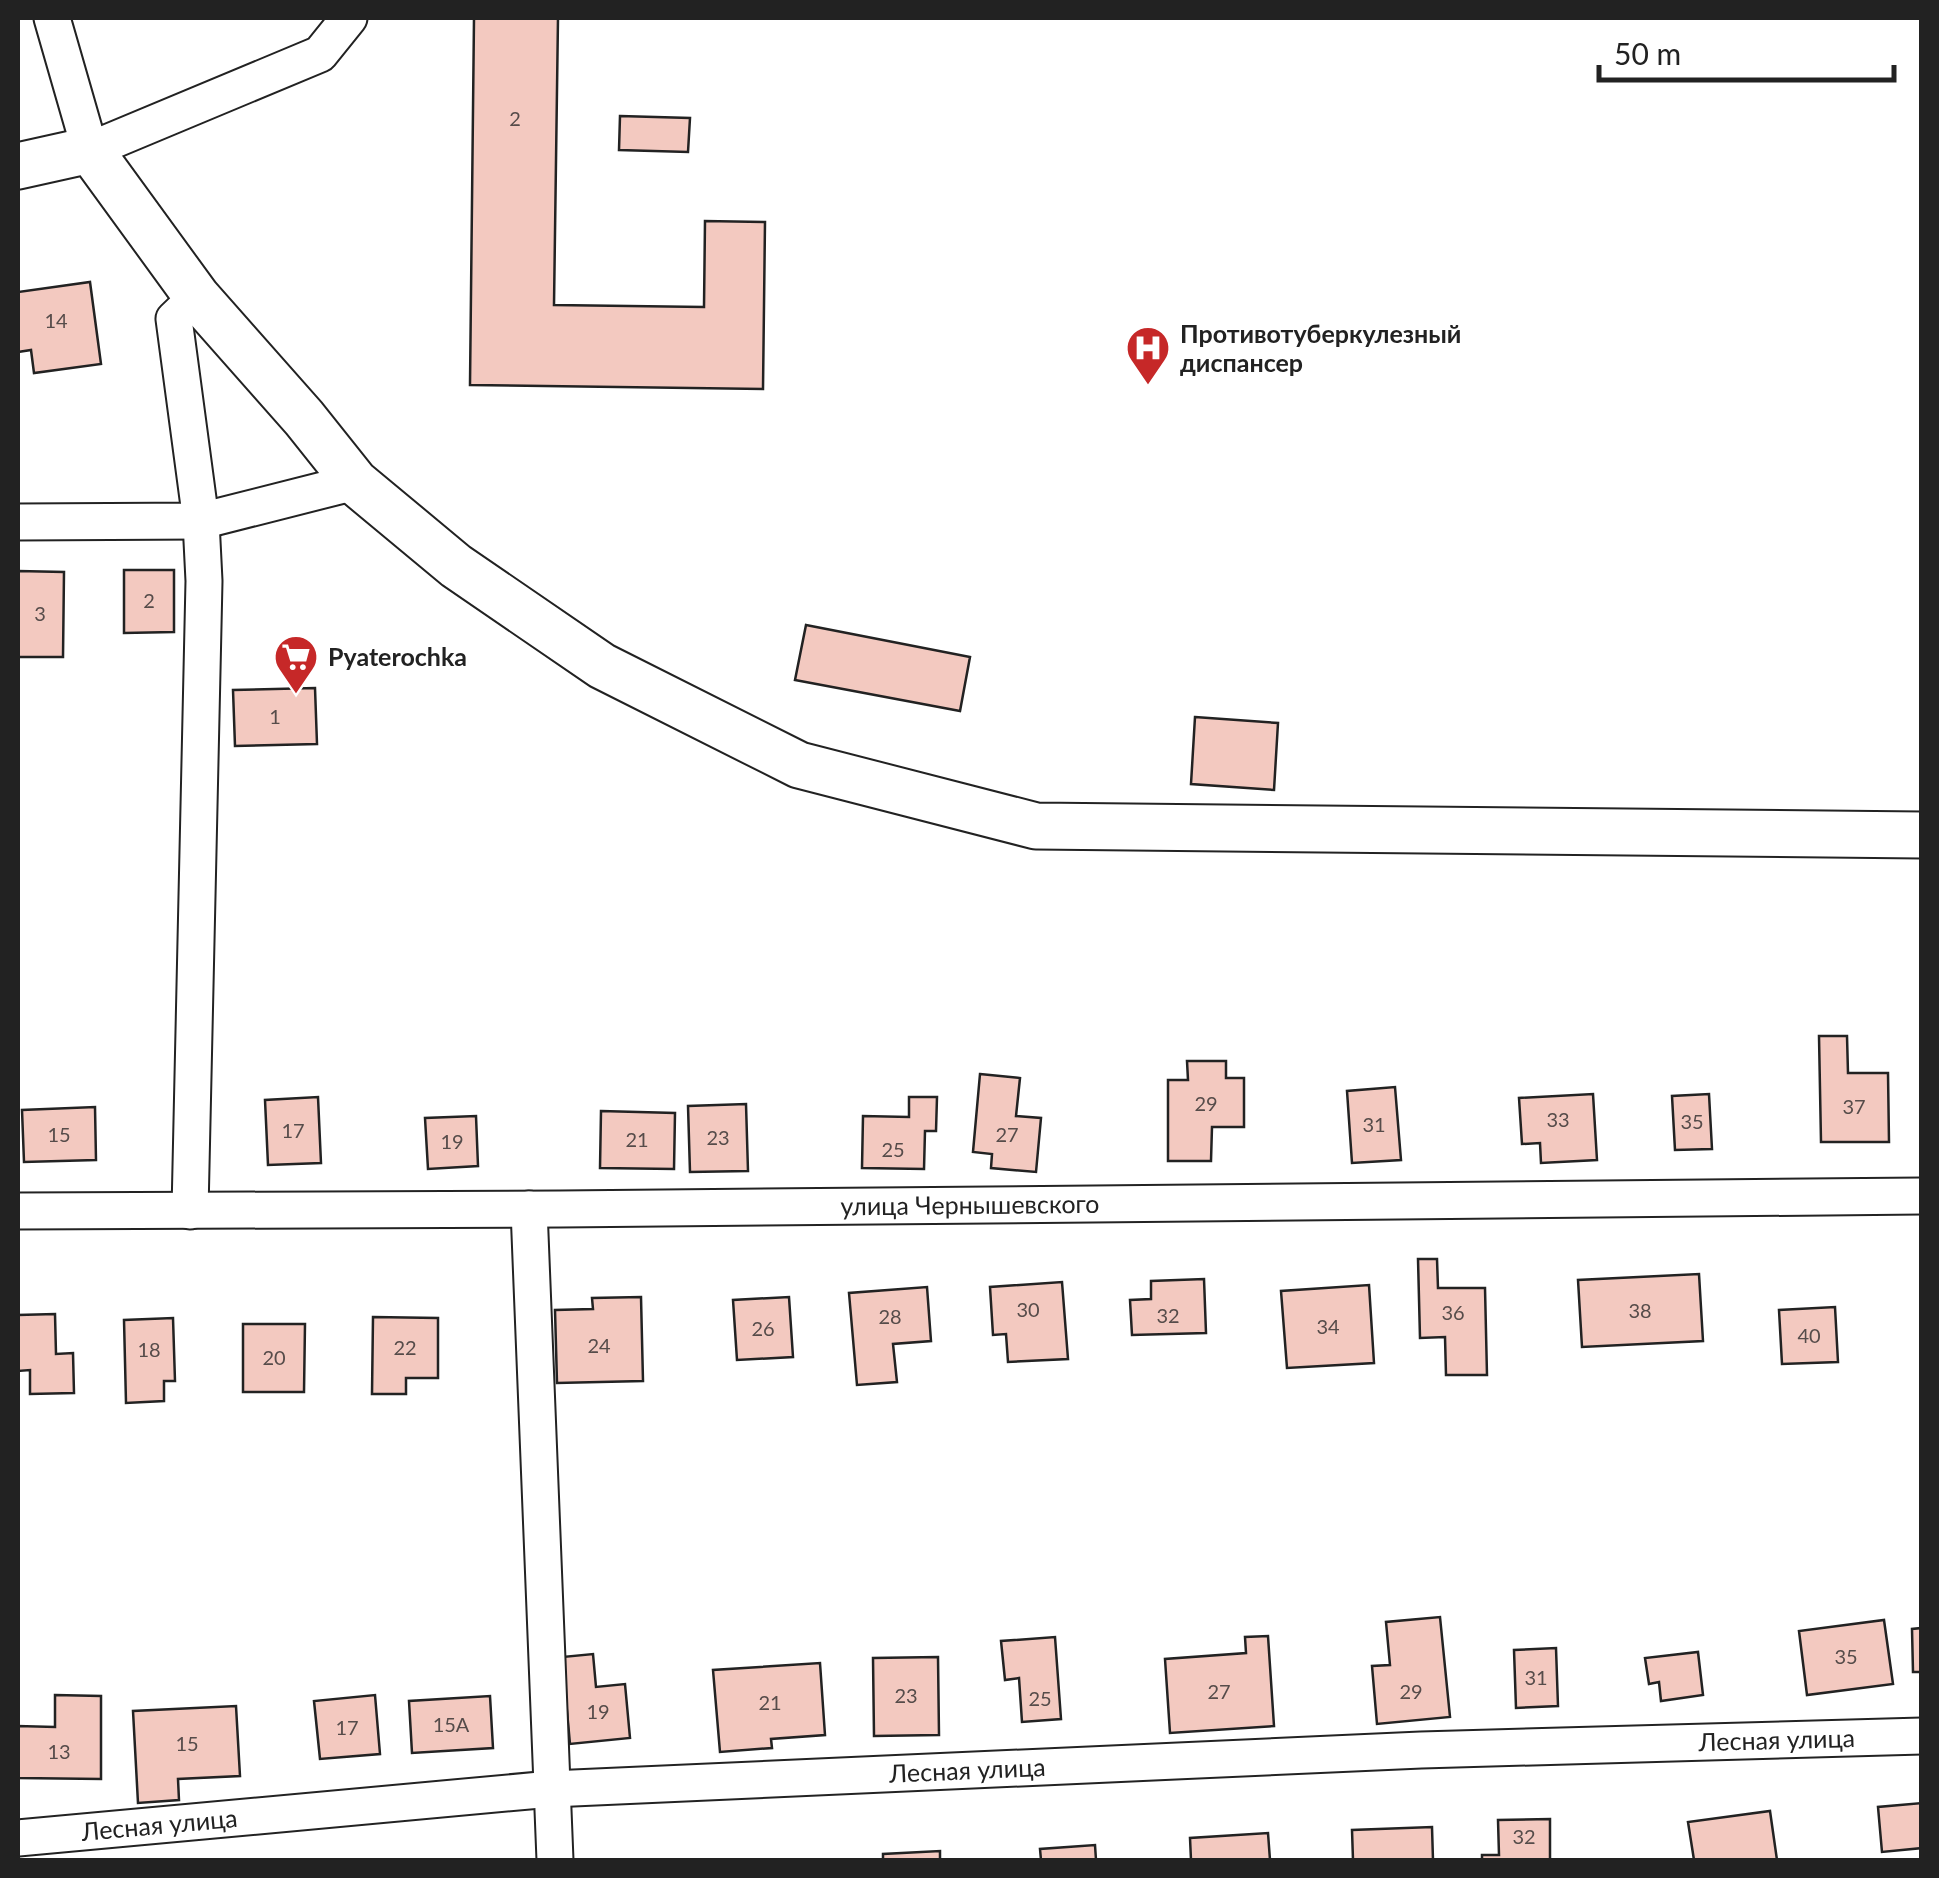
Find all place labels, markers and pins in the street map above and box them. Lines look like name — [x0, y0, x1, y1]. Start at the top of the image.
place label: Противотуберкулезный диспансер — [1180, 318, 1461, 377]
hospital icon: Противотуберкулезный диспансер — [1125, 325, 1171, 386]
supermarket icon: Pyaterochka — [273, 634, 319, 695]
place label: Pyaterochka — [328, 641, 467, 671]

